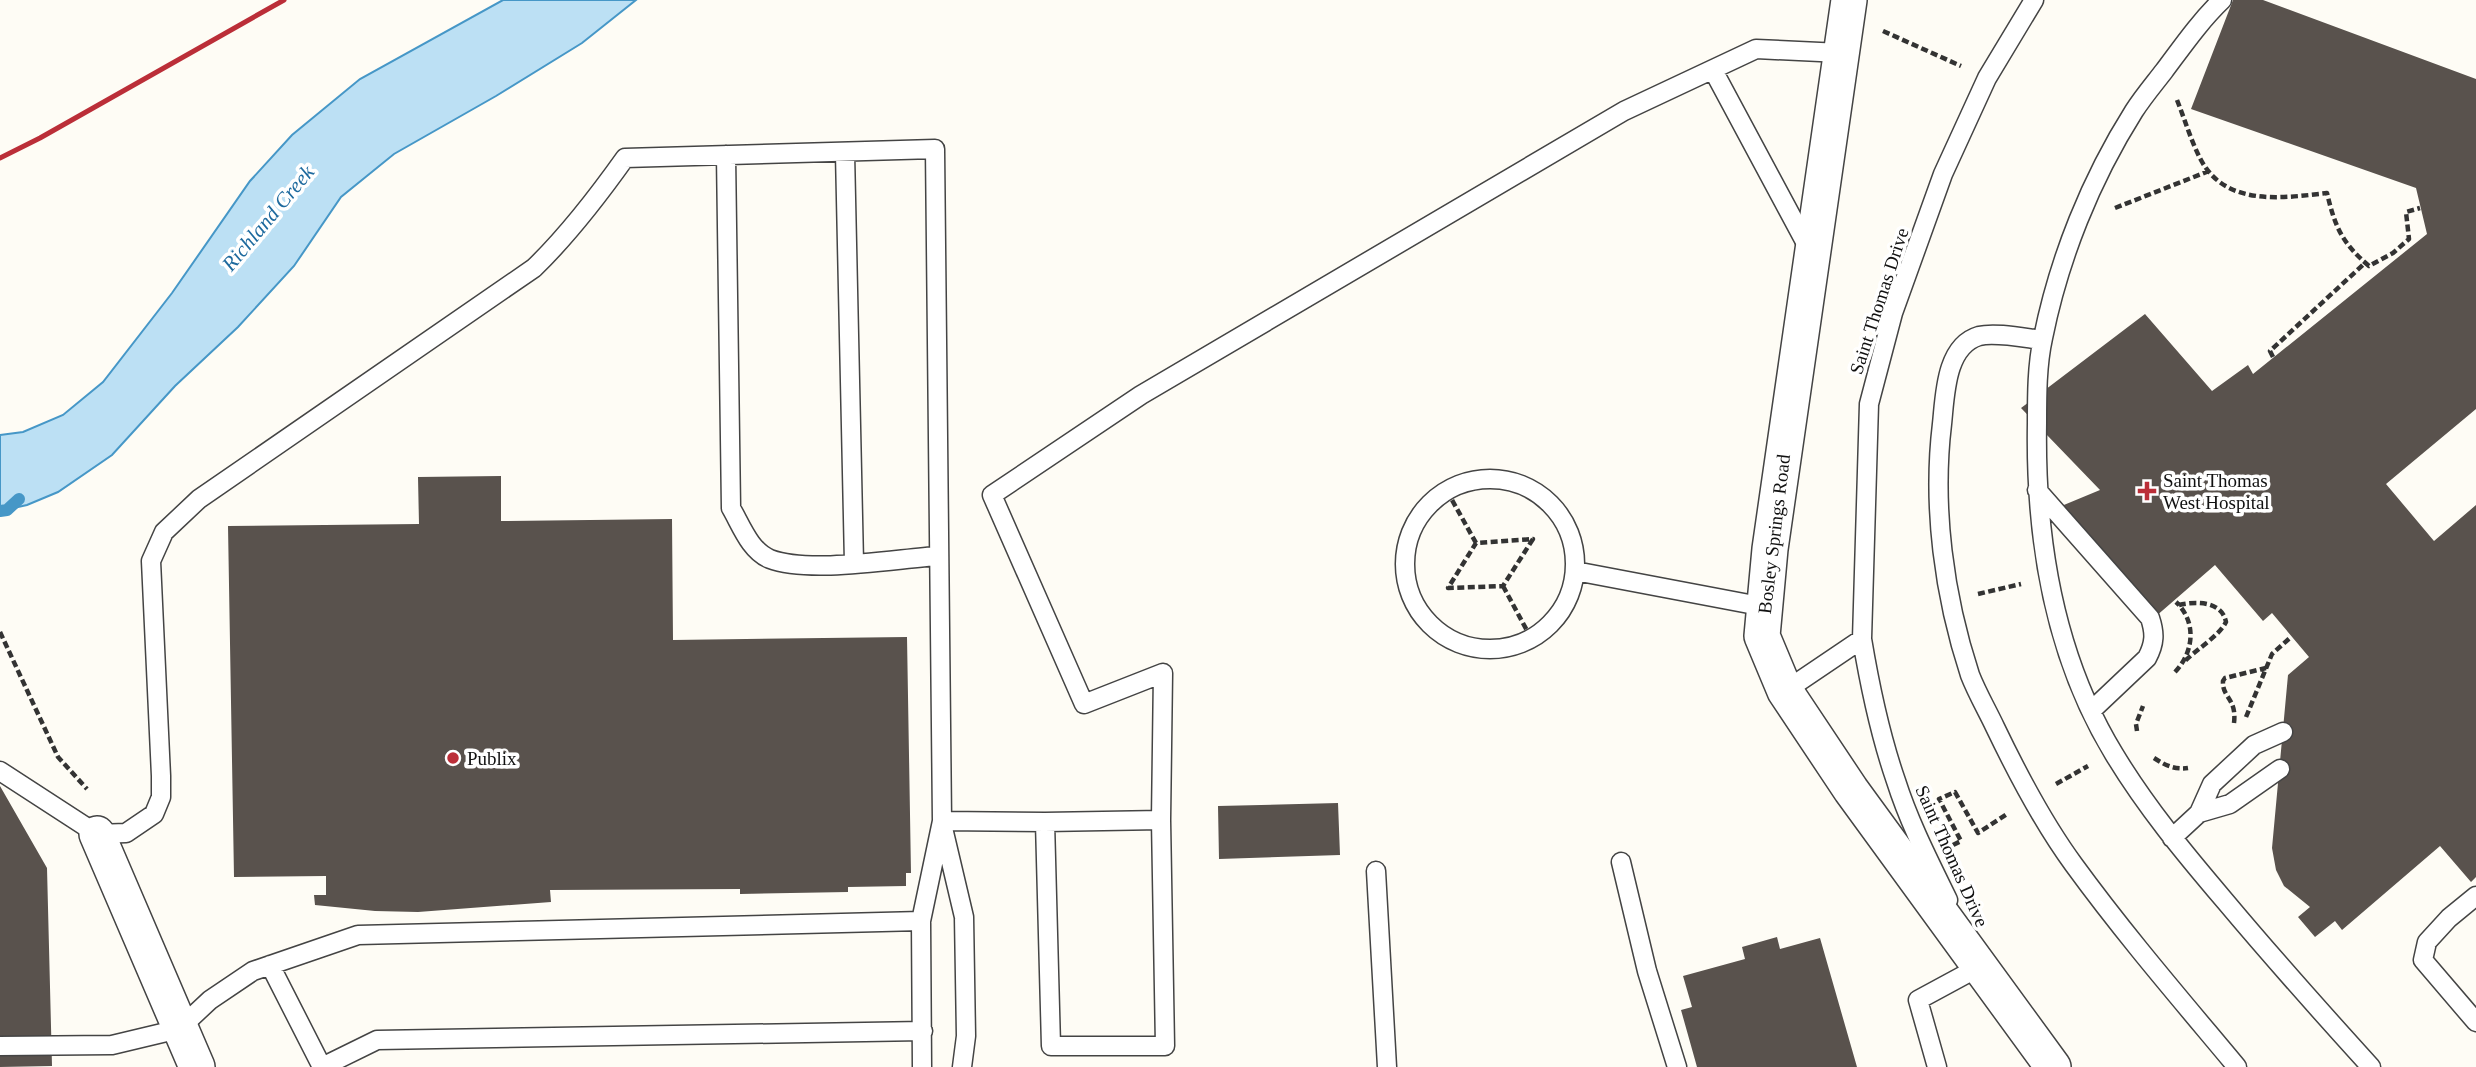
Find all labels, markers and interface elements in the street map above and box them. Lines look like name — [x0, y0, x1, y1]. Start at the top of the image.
water label: Richland Creek — [216, 160, 320, 276]
street label: Saint Thomas Drive — [1845, 225, 1913, 377]
street label: Bosley Springs Road — [1754, 453, 1794, 615]
place label: Saint Thomas West Hospital — [2163, 470, 2270, 513]
marker: Saint Thomas West Hospital — [2137, 481, 2157, 501]
place label: Publix — [467, 748, 517, 769]
marker: Publix — [445, 750, 461, 766]
street label: Saint Thomas Drive — [1911, 782, 1993, 930]

